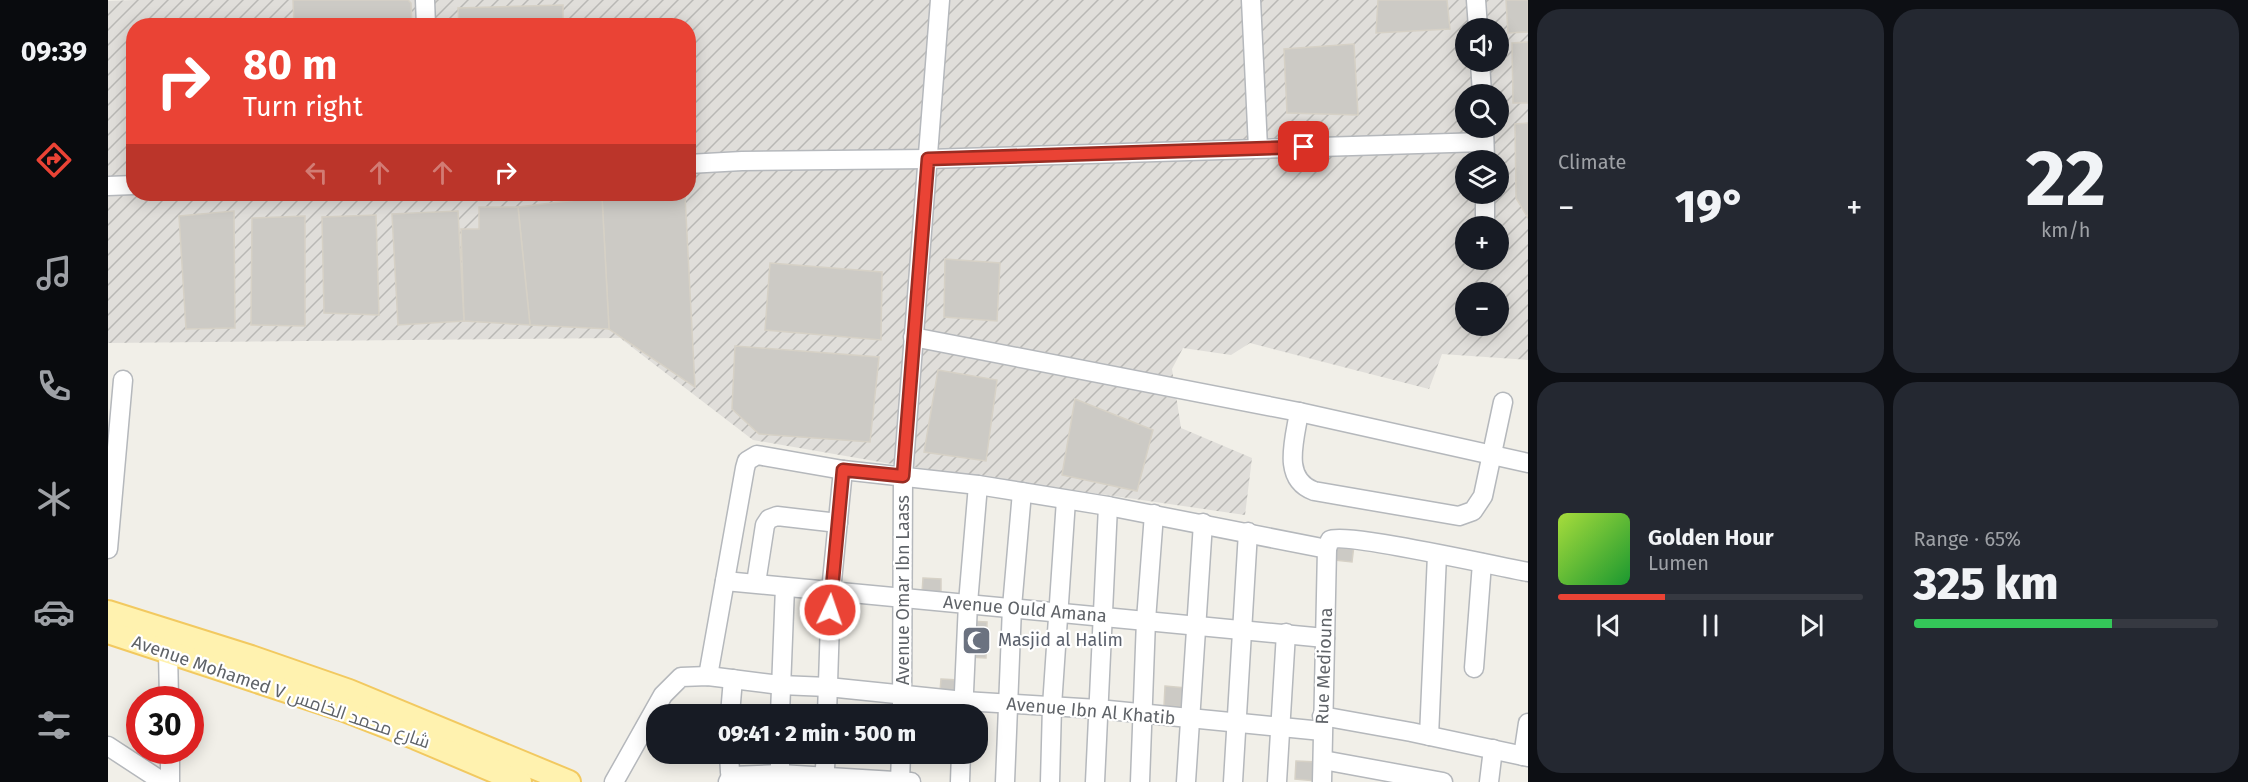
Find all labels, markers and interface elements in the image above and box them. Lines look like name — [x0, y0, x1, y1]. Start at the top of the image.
map controls — [1455, 18, 1509, 336]
button: sound — [1455, 18, 1509, 72]
text: 09:39 — [21, 36, 87, 68]
text: 80 m — [243, 40, 337, 90]
icon: right — [144, 42, 222, 120]
button: search — [1455, 84, 1509, 138]
text: Turn right — [243, 91, 363, 123]
pin — [1278, 121, 1329, 172]
icon: arrive — [1287, 130, 1320, 163]
text: 22 — [2025, 132, 2106, 226]
icon: directions — [33, 139, 75, 181]
button: layers — [1455, 150, 1509, 204]
text: Climate — [1558, 150, 1626, 174]
icon: left — [300, 156, 333, 189]
icon: ahead — [363, 156, 396, 189]
icon: ahead — [426, 156, 459, 189]
icon: right — [489, 156, 522, 189]
text: 19° — [1675, 180, 1745, 234]
text: − — [1558, 188, 1575, 228]
text: + — [1846, 188, 1862, 228]
button: + — [1455, 216, 1509, 270]
text: km/h — [2041, 218, 2091, 242]
icon: music — [33, 252, 75, 294]
button: − — [1455, 282, 1509, 336]
icon: phone — [33, 365, 75, 407]
icon: climate — [33, 478, 75, 520]
street label: Avenue Omar Ibn Laass — [892, 495, 914, 685]
text: Golden Hour — [1648, 524, 1774, 551]
text: Range · 65% — [1914, 527, 2021, 551]
text: Lumen — [1648, 551, 1709, 575]
text: 325 km — [1914, 557, 2058, 611]
position arrow — [798, 578, 862, 642]
icon: car — [33, 591, 75, 633]
street label: Avenue Ould Amana — [942, 591, 1108, 627]
street label: Rue Mediouna — [1311, 607, 1337, 725]
icon: previous — [1592, 609, 1625, 642]
icon: pause — [1694, 609, 1727, 642]
icon: next — [1795, 609, 1828, 642]
mosque icon: Masjid al Halim — [961, 624, 993, 656]
place label: Masjid al Halim — [998, 629, 1123, 651]
street label: Avenue Mohamed V شارع محمد الخامس — [129, 631, 433, 754]
speed limit sign: 30 — [126, 686, 204, 764]
street label: Avenue Ibn Al Khatib — [1006, 693, 1176, 729]
icon: filters — [33, 704, 75, 746]
text: 09:41 · 2 min · 500 m — [718, 720, 916, 747]

